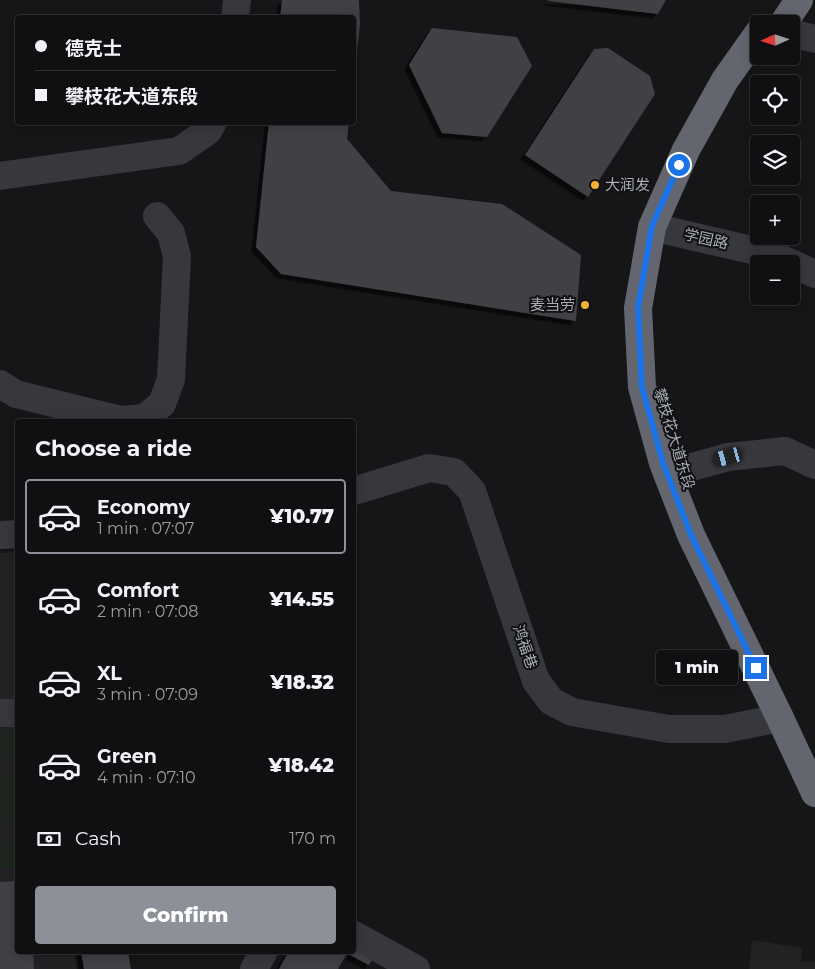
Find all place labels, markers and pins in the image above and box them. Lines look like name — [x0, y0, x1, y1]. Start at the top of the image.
place label: 大润发 — [605, 175, 650, 194]
marker: 大润发 — [589, 179, 601, 191]
place label: 麦当劳 — [530, 295, 575, 314]
marker: 麦当劳 — [579, 299, 591, 311]

